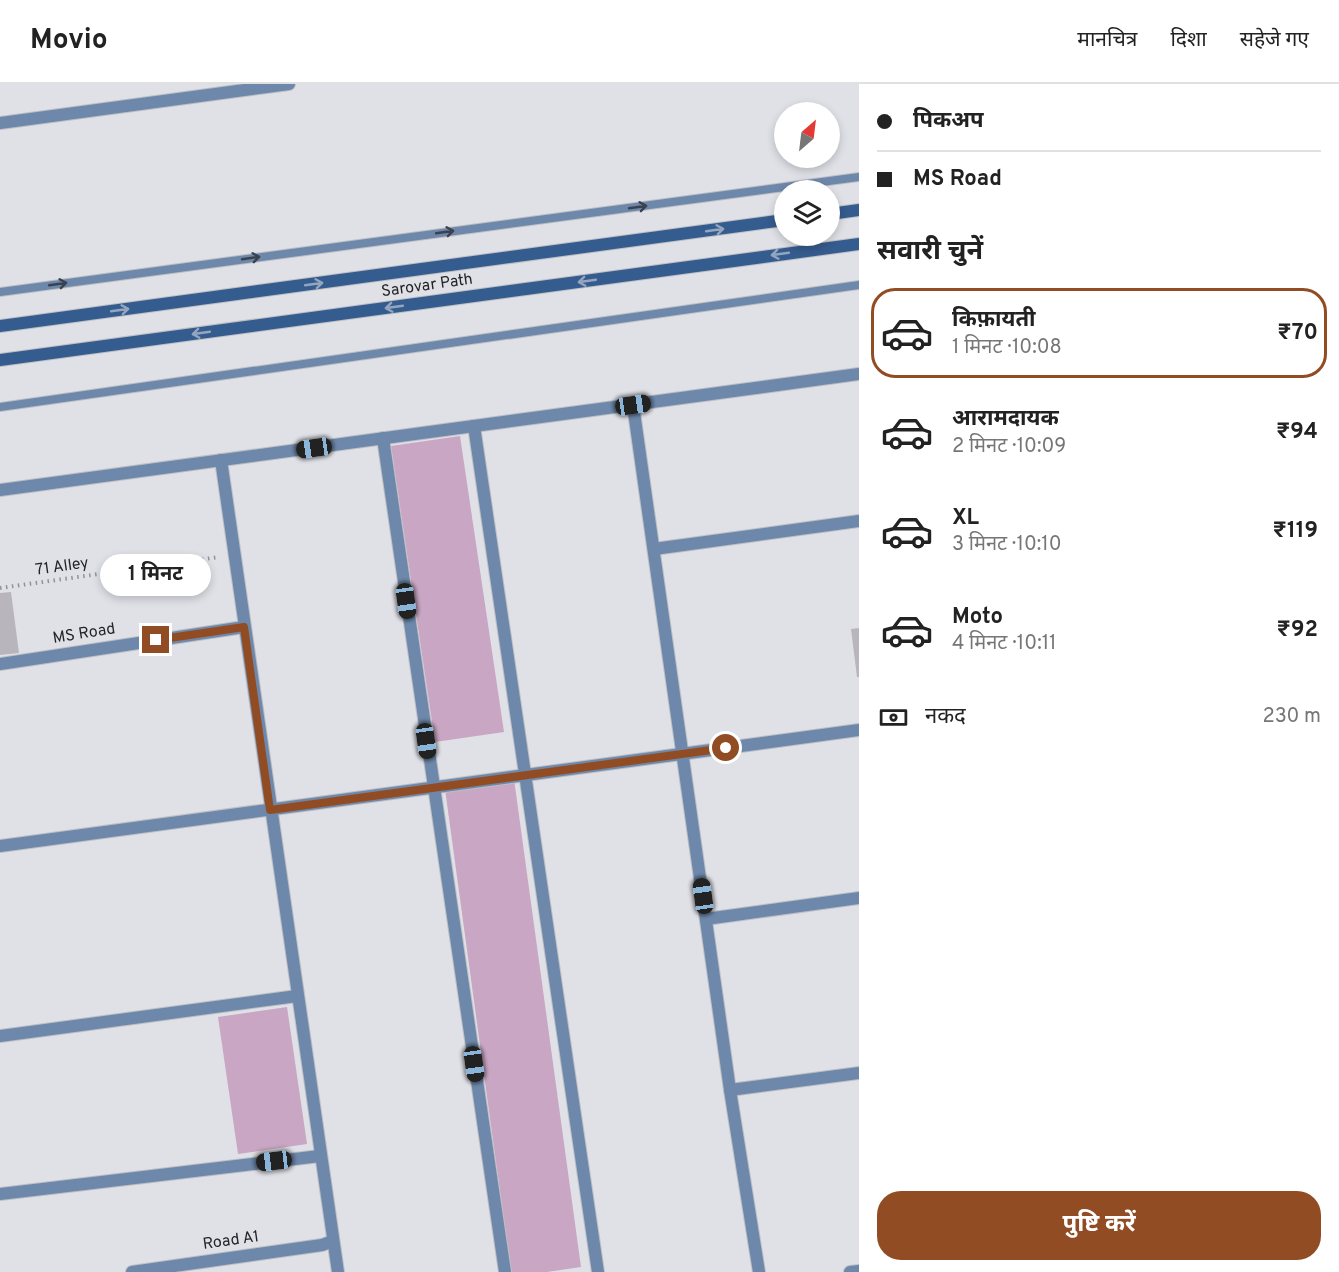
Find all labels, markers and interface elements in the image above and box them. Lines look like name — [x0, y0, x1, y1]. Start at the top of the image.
text: Movio — [30, 23, 108, 59]
text: मानचित्र — [1077, 27, 1137, 54]
text: दिशा — [1170, 27, 1207, 54]
text: सहेजे गए — [1240, 27, 1309, 54]
north arrow — [774, 102, 840, 168]
map controls — [774, 102, 840, 246]
text: पिकअप — [913, 108, 984, 135]
text: MS Road — [913, 166, 1002, 193]
button: layers — [774, 180, 840, 246]
one-way arrow — [627, 201, 647, 212]
one-way arrow — [705, 224, 724, 235]
one-way arrow — [434, 227, 454, 238]
text: सवारी चुनें — [877, 235, 983, 269]
one-way arrow — [771, 249, 791, 260]
one-way arrow — [241, 253, 261, 264]
street label: Sarovar Path — [380, 270, 474, 302]
one-way arrow — [578, 275, 597, 286]
one-way arrow — [48, 278, 67, 289]
one-way arrow — [303, 278, 323, 289]
one-way arrow — [384, 301, 404, 312]
one-way arrow — [110, 304, 130, 315]
icon: car — [880, 306, 934, 360]
text: किफ़ायती — [952, 307, 1036, 334]
text: ₹70 — [1277, 320, 1318, 347]
one-way arrow — [191, 328, 211, 339]
text: 1 मिनट · 10:08 — [952, 335, 1062, 361]
car — [614, 394, 652, 416]
icon: car — [880, 405, 934, 459]
text: आरामदायक — [952, 406, 1059, 433]
text: ₹94 — [1276, 419, 1318, 446]
text: 2 मिनट · 10:09 — [952, 434, 1066, 460]
car — [295, 437, 333, 459]
icon: car — [880, 504, 934, 558]
text: XL — [952, 505, 979, 532]
text: ₹119 — [1272, 518, 1318, 545]
text: 3 मिनट · 10:10 — [952, 532, 1062, 558]
street label: 71 Alley — [34, 553, 90, 581]
callout: 1 मिनट — [100, 553, 212, 595]
text: 1 मिनट — [128, 562, 183, 588]
car — [395, 582, 417, 620]
icon: car — [880, 603, 934, 657]
text: Moto — [952, 604, 1003, 631]
text: ₹92 — [1277, 617, 1318, 644]
street label: MS Road — [51, 619, 117, 649]
route end — [142, 626, 169, 653]
text: 4 मिनट · 10:11 — [952, 631, 1057, 657]
icon: cash — [877, 701, 910, 734]
text: नकद — [925, 704, 966, 731]
text: 230 m — [1262, 704, 1321, 730]
car — [415, 722, 437, 760]
route start — [712, 734, 739, 761]
car — [692, 877, 714, 915]
car — [463, 1045, 485, 1083]
car — [255, 1150, 293, 1172]
button: पुष्टि करें — [877, 1191, 1321, 1260]
street label: Road A1 — [201, 1227, 261, 1255]

